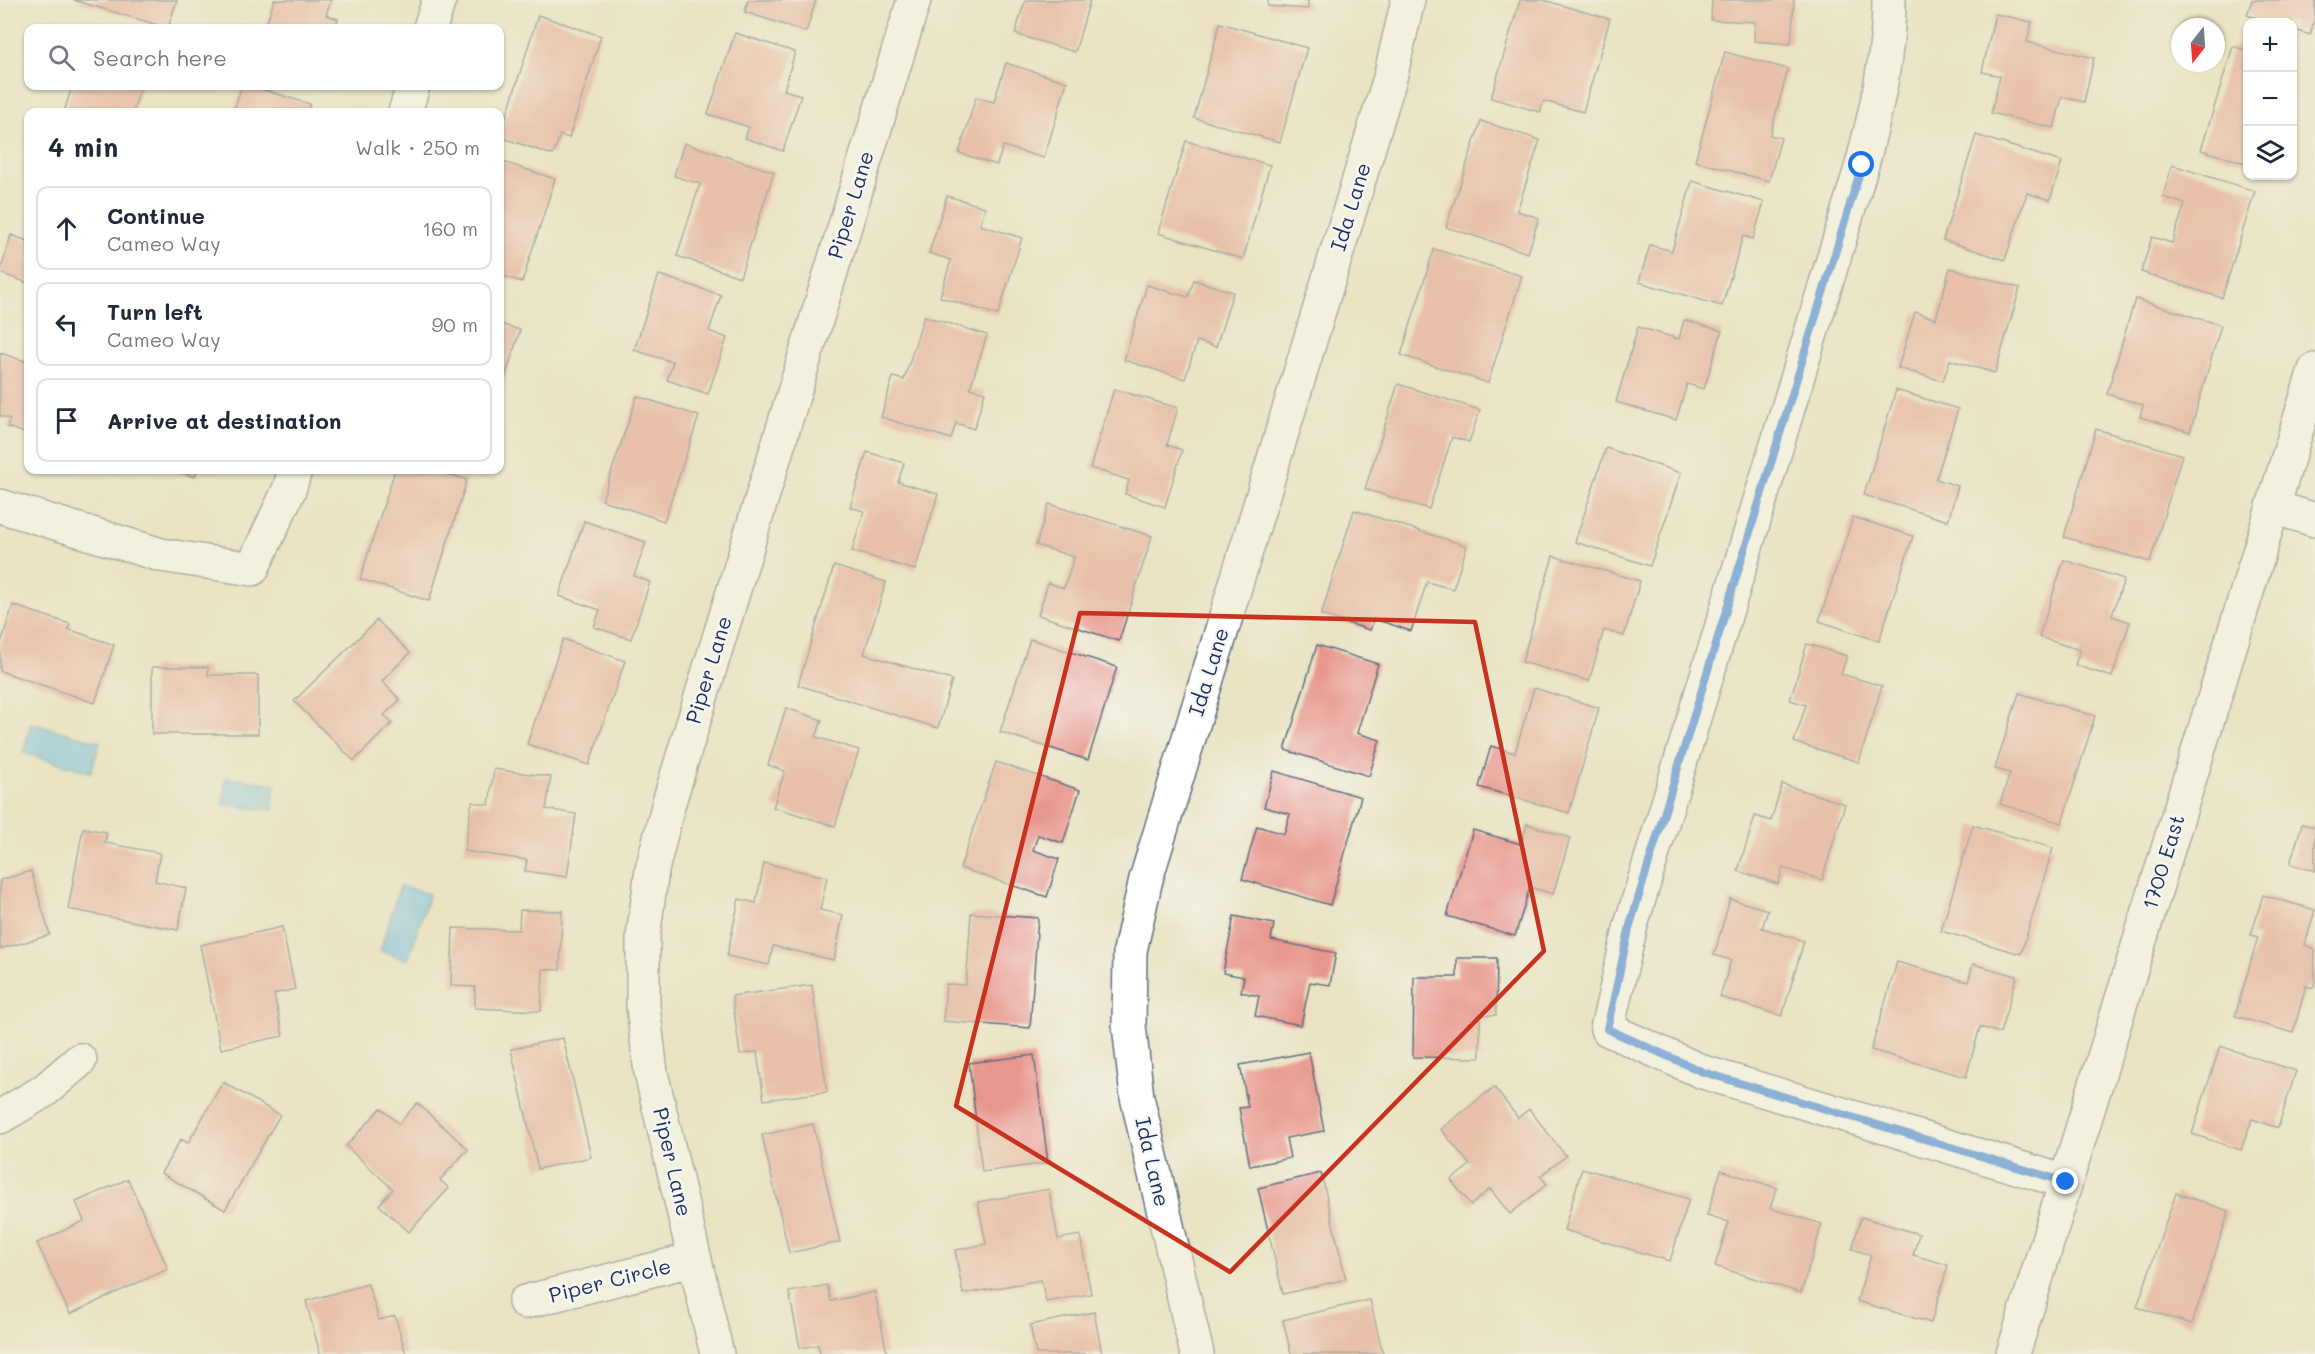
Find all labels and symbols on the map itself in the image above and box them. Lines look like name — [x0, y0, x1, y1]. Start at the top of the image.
north arrow — [2171, 18, 2225, 72]
street label: Piper Lane — [820, 147, 879, 262]
route start — [1848, 151, 1874, 177]
street label: Ida Lane — [1323, 159, 1376, 254]
street label: Piper Lane — [678, 612, 737, 727]
street label: Ida Lane — [1181, 624, 1234, 719]
street label: 1700 East — [2135, 811, 2190, 912]
street label: Piper Lane — [648, 1104, 699, 1219]
street label: Ida Lane — [1130, 1114, 1177, 1209]
route end — [2052, 1168, 2078, 1194]
street label: Piper Circle — [546, 1251, 674, 1308]

